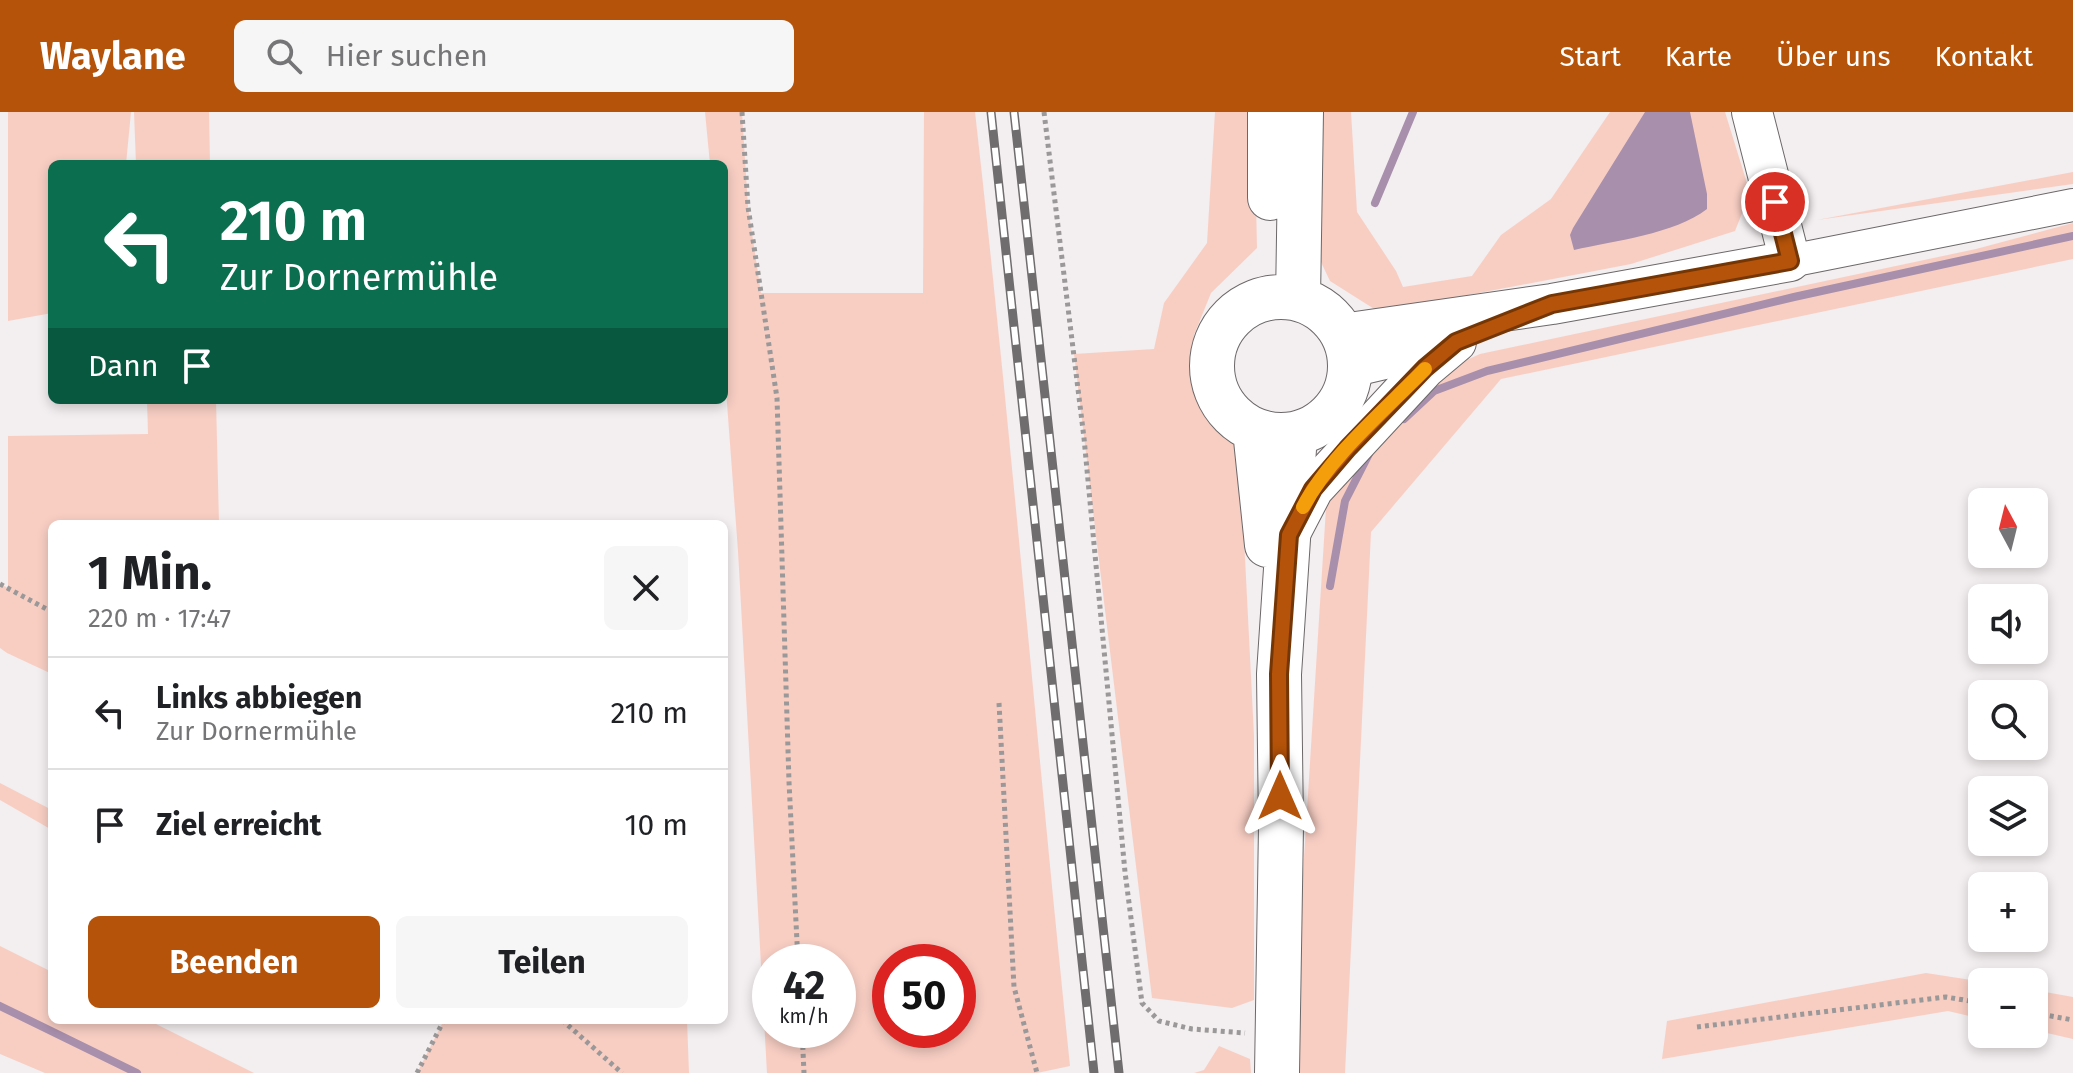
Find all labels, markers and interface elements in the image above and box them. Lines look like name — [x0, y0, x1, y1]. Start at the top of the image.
search box — [234, 20, 794, 92]
text: Waylane — [40, 33, 186, 79]
icon: search — [262, 34, 306, 78]
text: Hier suchen — [326, 38, 488, 74]
text: Start — [1559, 40, 1621, 73]
text: Karte — [1665, 40, 1732, 73]
text: Über uns — [1776, 40, 1891, 73]
text: Kontakt — [1935, 40, 2033, 73]
pin — [1741, 168, 1809, 236]
icon: arrive — [1753, 180, 1797, 224]
text: 210 m — [220, 188, 367, 255]
icon: left — [88, 192, 192, 296]
text: Zur Dornermühle — [220, 256, 498, 300]
icon: arrive — [175, 344, 219, 388]
text: Dann — [88, 348, 159, 384]
north arrow — [1968, 488, 2048, 568]
map controls — [1968, 488, 2048, 1048]
text: 1 Min. — [88, 544, 212, 602]
button: close — [604, 546, 688, 630]
button: sound — [1968, 584, 2048, 664]
text: 220 m · 17:47 — [88, 603, 231, 634]
text: Links abbiegen — [156, 680, 362, 716]
button: search — [1968, 680, 2048, 760]
icon: left — [88, 691, 132, 735]
text: 210 m — [611, 695, 688, 731]
text: Zur Dornermühle — [156, 716, 357, 747]
position arrow — [1238, 754, 1322, 838]
button: layers — [1968, 776, 2048, 856]
icon: arrive — [88, 803, 132, 847]
text: Ziel erreicht — [156, 807, 321, 843]
text: 10 m — [625, 807, 688, 843]
button: + — [1968, 872, 2048, 952]
button: Beenden — [88, 916, 380, 1008]
button: Teilen — [396, 916, 688, 1008]
speed limit sign: 50 — [872, 944, 976, 1048]
text: 42 — [783, 962, 825, 1010]
button: − — [1968, 968, 2048, 1048]
text: km/h — [779, 1004, 829, 1028]

